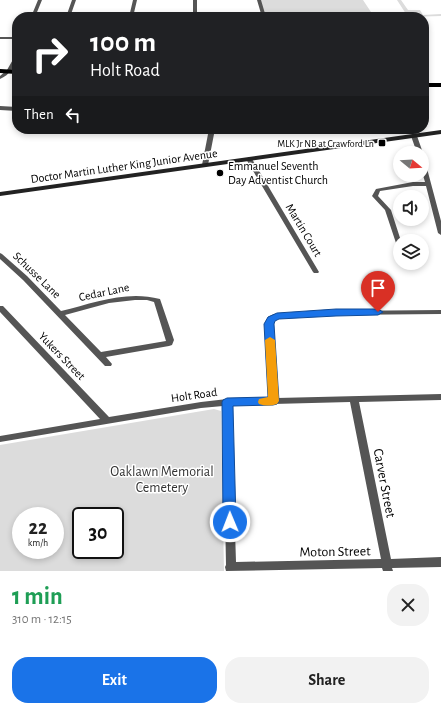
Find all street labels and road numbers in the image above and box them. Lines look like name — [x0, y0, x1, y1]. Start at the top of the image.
street label: Doctor Martin Luther King Junior Avenue — [30, 147, 218, 185]
street label: Martin Court — [284, 202, 324, 259]
street label: Schusse Lane — [11, 250, 63, 300]
street label: Cedar Lane — [78, 281, 130, 303]
street label: Yukers Street — [36, 330, 88, 382]
street label: Holt Road — [170, 386, 218, 404]
street label: Carver Street — [370, 447, 398, 520]
street label: Moton Street — [299, 544, 371, 560]

